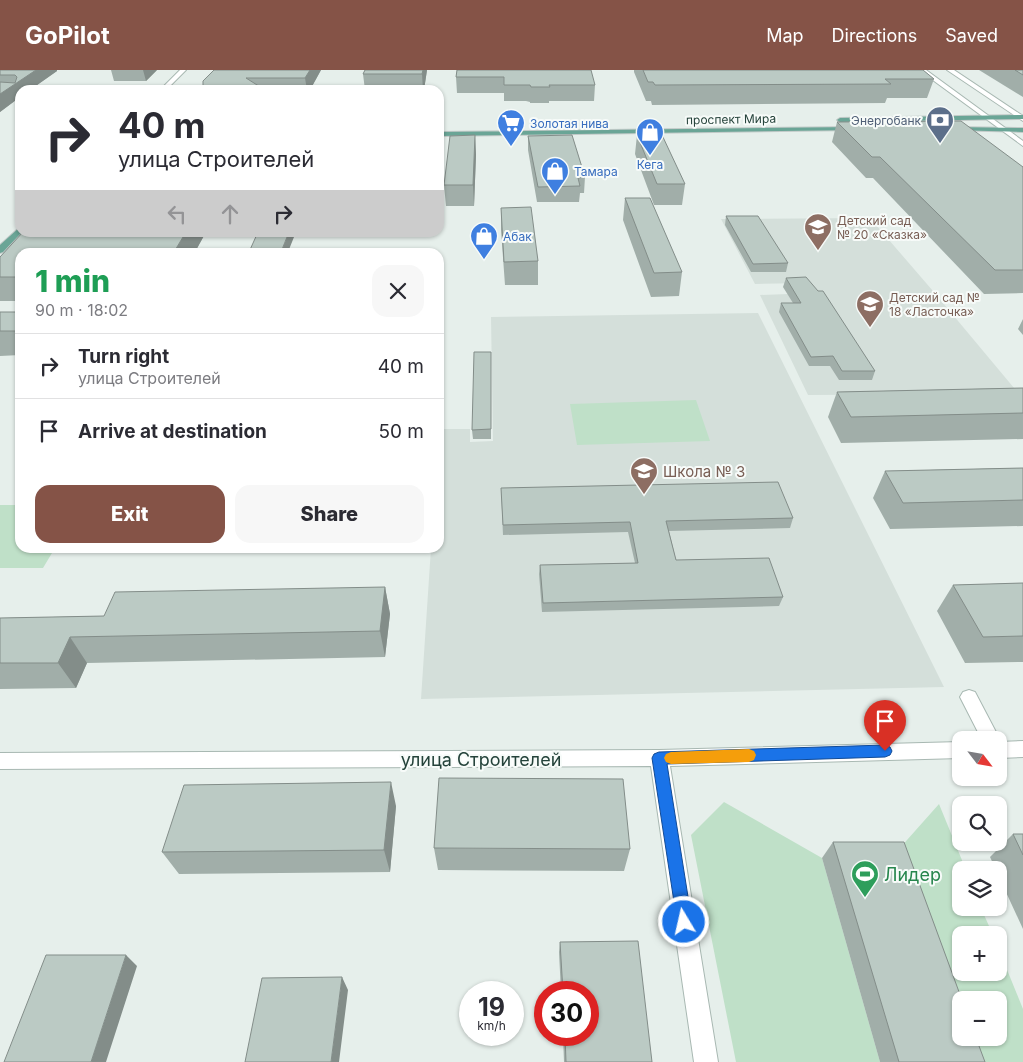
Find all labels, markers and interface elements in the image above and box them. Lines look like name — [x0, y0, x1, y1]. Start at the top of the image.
text: GoPilot — [25, 21, 110, 50]
text: Map — [766, 25, 804, 46]
text: Directions — [832, 25, 917, 46]
text: Saved — [945, 25, 998, 46]
text: 40 m — [118, 104, 206, 146]
icon: right — [35, 105, 100, 170]
bank icon: Энергобанк — [925, 105, 955, 144]
supermarket icon: Золотая нива — [496, 108, 526, 147]
street label: проспект Мира — [686, 111, 776, 127]
place label: Энергобанк — [851, 113, 921, 128]
place label: Золотая нива — [530, 116, 609, 131]
shop icon: Кега — [635, 117, 665, 156]
text: улица Строителей — [118, 146, 314, 172]
shop icon: Тамара — [540, 156, 570, 195]
place label: Кега — [637, 157, 663, 172]
place label: Тамара — [574, 164, 618, 179]
icon: left — [163, 200, 191, 228]
icon: ahead — [216, 200, 244, 228]
icon: right — [269, 200, 297, 228]
school or university icon: Детский сад № 20 «Сказка» — [803, 212, 833, 251]
place label: Детский сад № 20 «Сказка» — [837, 213, 927, 242]
shop icon: Абак — [469, 221, 499, 260]
place label: Абак — [503, 229, 532, 244]
text: 1 min — [35, 263, 110, 299]
button: close — [372, 265, 424, 317]
school or university icon: Детский сад № 18 «Ласточка» — [855, 289, 885, 328]
place label: Детский сад № 18 «Ласточка» — [889, 290, 980, 319]
text: 90 m · 18:02 — [35, 300, 128, 320]
text: Turn right — [78, 345, 169, 368]
icon: right — [35, 352, 63, 380]
text: 40 m — [378, 355, 424, 378]
text: улица Строителей — [78, 368, 221, 388]
icon: arrive — [35, 417, 63, 445]
text: Arrive at destination — [78, 420, 267, 443]
text: 50 m — [378, 420, 424, 443]
school or university icon: Школа № 3 — [629, 456, 659, 495]
place label: Школа № 3 — [663, 462, 745, 481]
button: Exit — [35, 485, 225, 543]
button: Share — [235, 485, 424, 543]
pin — [864, 700, 906, 751]
icon: arrive — [871, 707, 899, 735]
north arrow — [952, 731, 1008, 786]
map controls — [952, 731, 1007, 1046]
street label: улица Строителей — [401, 749, 561, 770]
button: search — [952, 796, 1007, 851]
sports icon: Лидер — [850, 859, 880, 898]
button: layers — [952, 861, 1007, 916]
place label: Лидер — [884, 864, 941, 885]
position arrow — [657, 895, 709, 947]
button: + — [952, 926, 1007, 981]
speed limit sign: 30 — [534, 981, 599, 1046]
button: − — [952, 991, 1007, 1046]
text: 19 — [478, 992, 505, 1022]
text: km/h — [477, 1018, 506, 1033]

